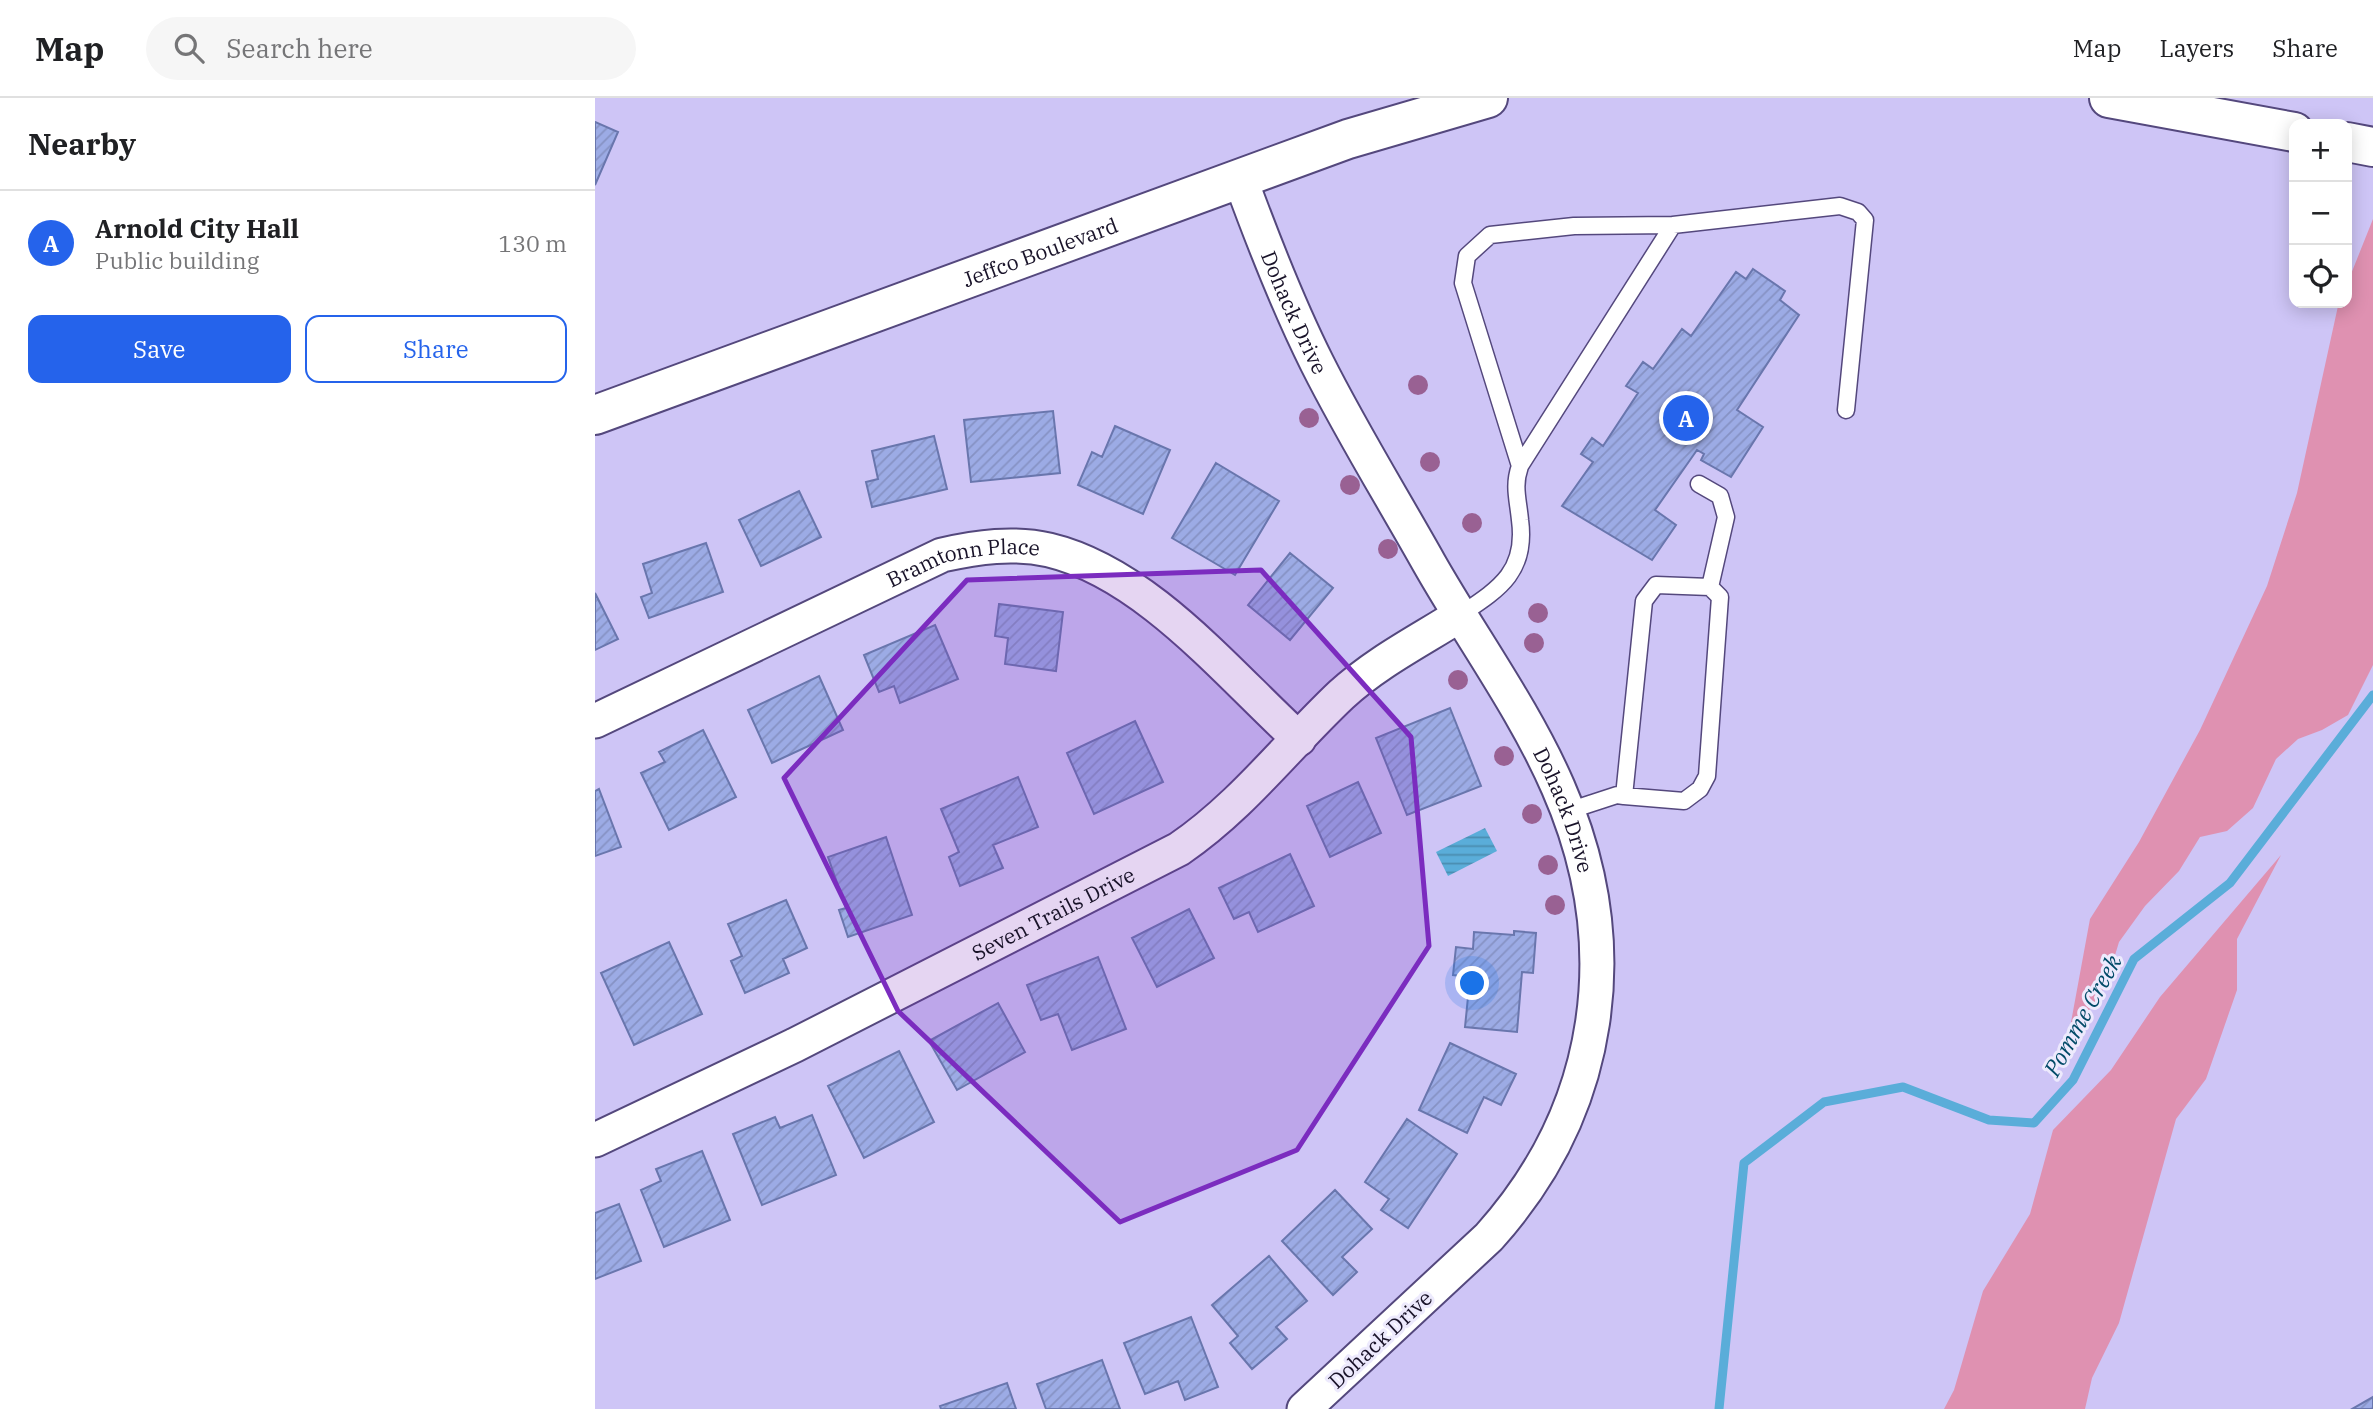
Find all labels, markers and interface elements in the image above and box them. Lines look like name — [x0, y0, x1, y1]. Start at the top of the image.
search box — [146, 17, 636, 80]
text: Map — [35, 27, 104, 70]
icon: search — [170, 29, 208, 67]
text: Search here — [226, 31, 373, 65]
text: Map — [2073, 32, 2121, 64]
text: Layers — [2159, 32, 2234, 64]
text: Share — [2272, 32, 2338, 64]
map controls — [2289, 119, 2352, 308]
button: + — [2289, 119, 2352, 182]
text: Nearby — [28, 124, 136, 163]
button: − — [2289, 182, 2352, 245]
text: Arnold City Hall — [95, 211, 299, 245]
street label: Jeffco Boulevard — [959, 211, 1122, 293]
text: A — [43, 228, 59, 258]
text: 130 m — [498, 228, 567, 258]
text: Public building — [95, 245, 259, 275]
button: locate — [2289, 245, 2352, 308]
street label: Dohack Drive — [1255, 247, 1334, 379]
button: Save — [28, 315, 291, 383]
button: Share — [305, 315, 567, 383]
pin: A — [1663, 392, 1709, 444]
street label: Bramtonn Place — [882, 532, 1042, 594]
street label: Dohack Drive — [1527, 742, 1600, 875]
street label: Seven Trails Drive — [967, 860, 1139, 967]
water label: Pomme Creek — [2036, 948, 2128, 1082]
your location — [1455, 966, 1489, 1000]
street label: Dohack Drive — [1322, 1284, 1438, 1394]

